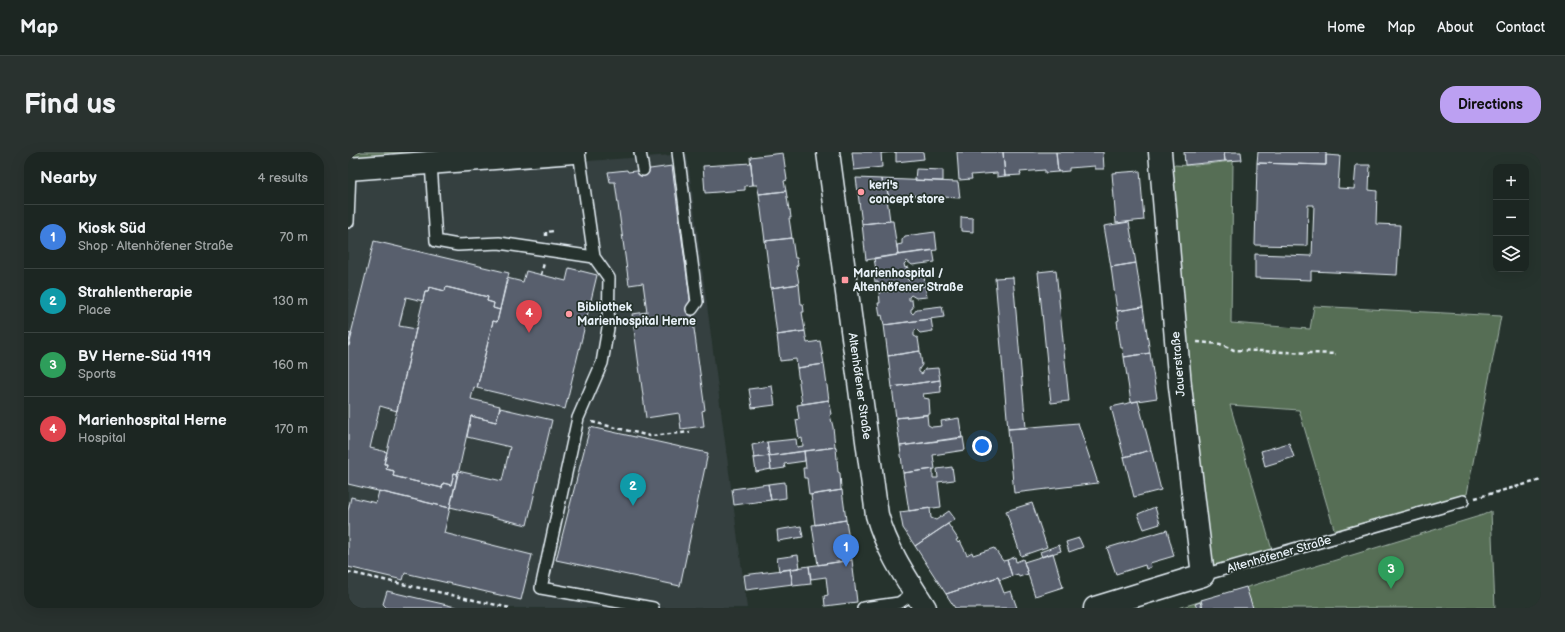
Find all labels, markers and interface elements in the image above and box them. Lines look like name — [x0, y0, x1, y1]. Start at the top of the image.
text: Map — [20, 16, 58, 39]
text: Home — [1327, 19, 1365, 36]
text: Map — [1387, 19, 1415, 36]
text: About — [1437, 19, 1474, 36]
text: Contact — [1496, 19, 1545, 36]
button: Directions — [1440, 86, 1541, 123]
text: Find us — [24, 88, 116, 121]
map controls — [1493, 164, 1529, 272]
button: + — [1493, 164, 1529, 200]
text: Nearby — [40, 168, 97, 188]
text: 4 results — [258, 170, 308, 186]
place label: keri's concept store — [869, 178, 945, 207]
marker: keri's concept store — [856, 187, 866, 197]
button: − — [1493, 200, 1529, 236]
text: Kiosk Süd — [78, 219, 146, 238]
text: 1 — [50, 229, 56, 245]
text: 70 m — [280, 229, 308, 245]
button: layers — [1493, 236, 1529, 272]
text: Shop · Altenhöfener Straße — [78, 238, 233, 254]
place label: Marienhospital / Altenhöfener Straße — [852, 266, 964, 295]
marker: Marienhospital / Altenhöfener Straße — [840, 275, 850, 285]
text: Strahlentherapie — [78, 283, 192, 302]
text: 2 — [49, 293, 57, 309]
text: 130 m — [273, 293, 308, 309]
pin: 4 — [516, 300, 542, 333]
place label: Bibliothek Marienhospital Herne — [577, 300, 696, 329]
text: Place — [78, 302, 111, 318]
marker: Bibliothek Marienhospital Herne — [564, 309, 574, 319]
street label: Jauerstraße — [1168, 331, 1189, 397]
street label: Altenhöfener Straße — [845, 332, 874, 440]
text: BV Herne-Süd 1919 — [78, 347, 211, 366]
text: 3 — [49, 357, 57, 373]
text: 160 m — [273, 357, 308, 373]
text: Sports — [78, 366, 116, 382]
text: Marienhospital Herne — [78, 411, 227, 430]
text: 4 — [49, 421, 57, 437]
text: 170 m — [275, 421, 308, 437]
text: Hospital — [78, 430, 126, 446]
your location — [972, 436, 992, 456]
pin: 2 — [620, 473, 646, 506]
street label: Altenhöfener Straße — [1225, 532, 1333, 577]
pin: 1 — [833, 534, 859, 567]
pin: 3 — [1378, 556, 1404, 589]

